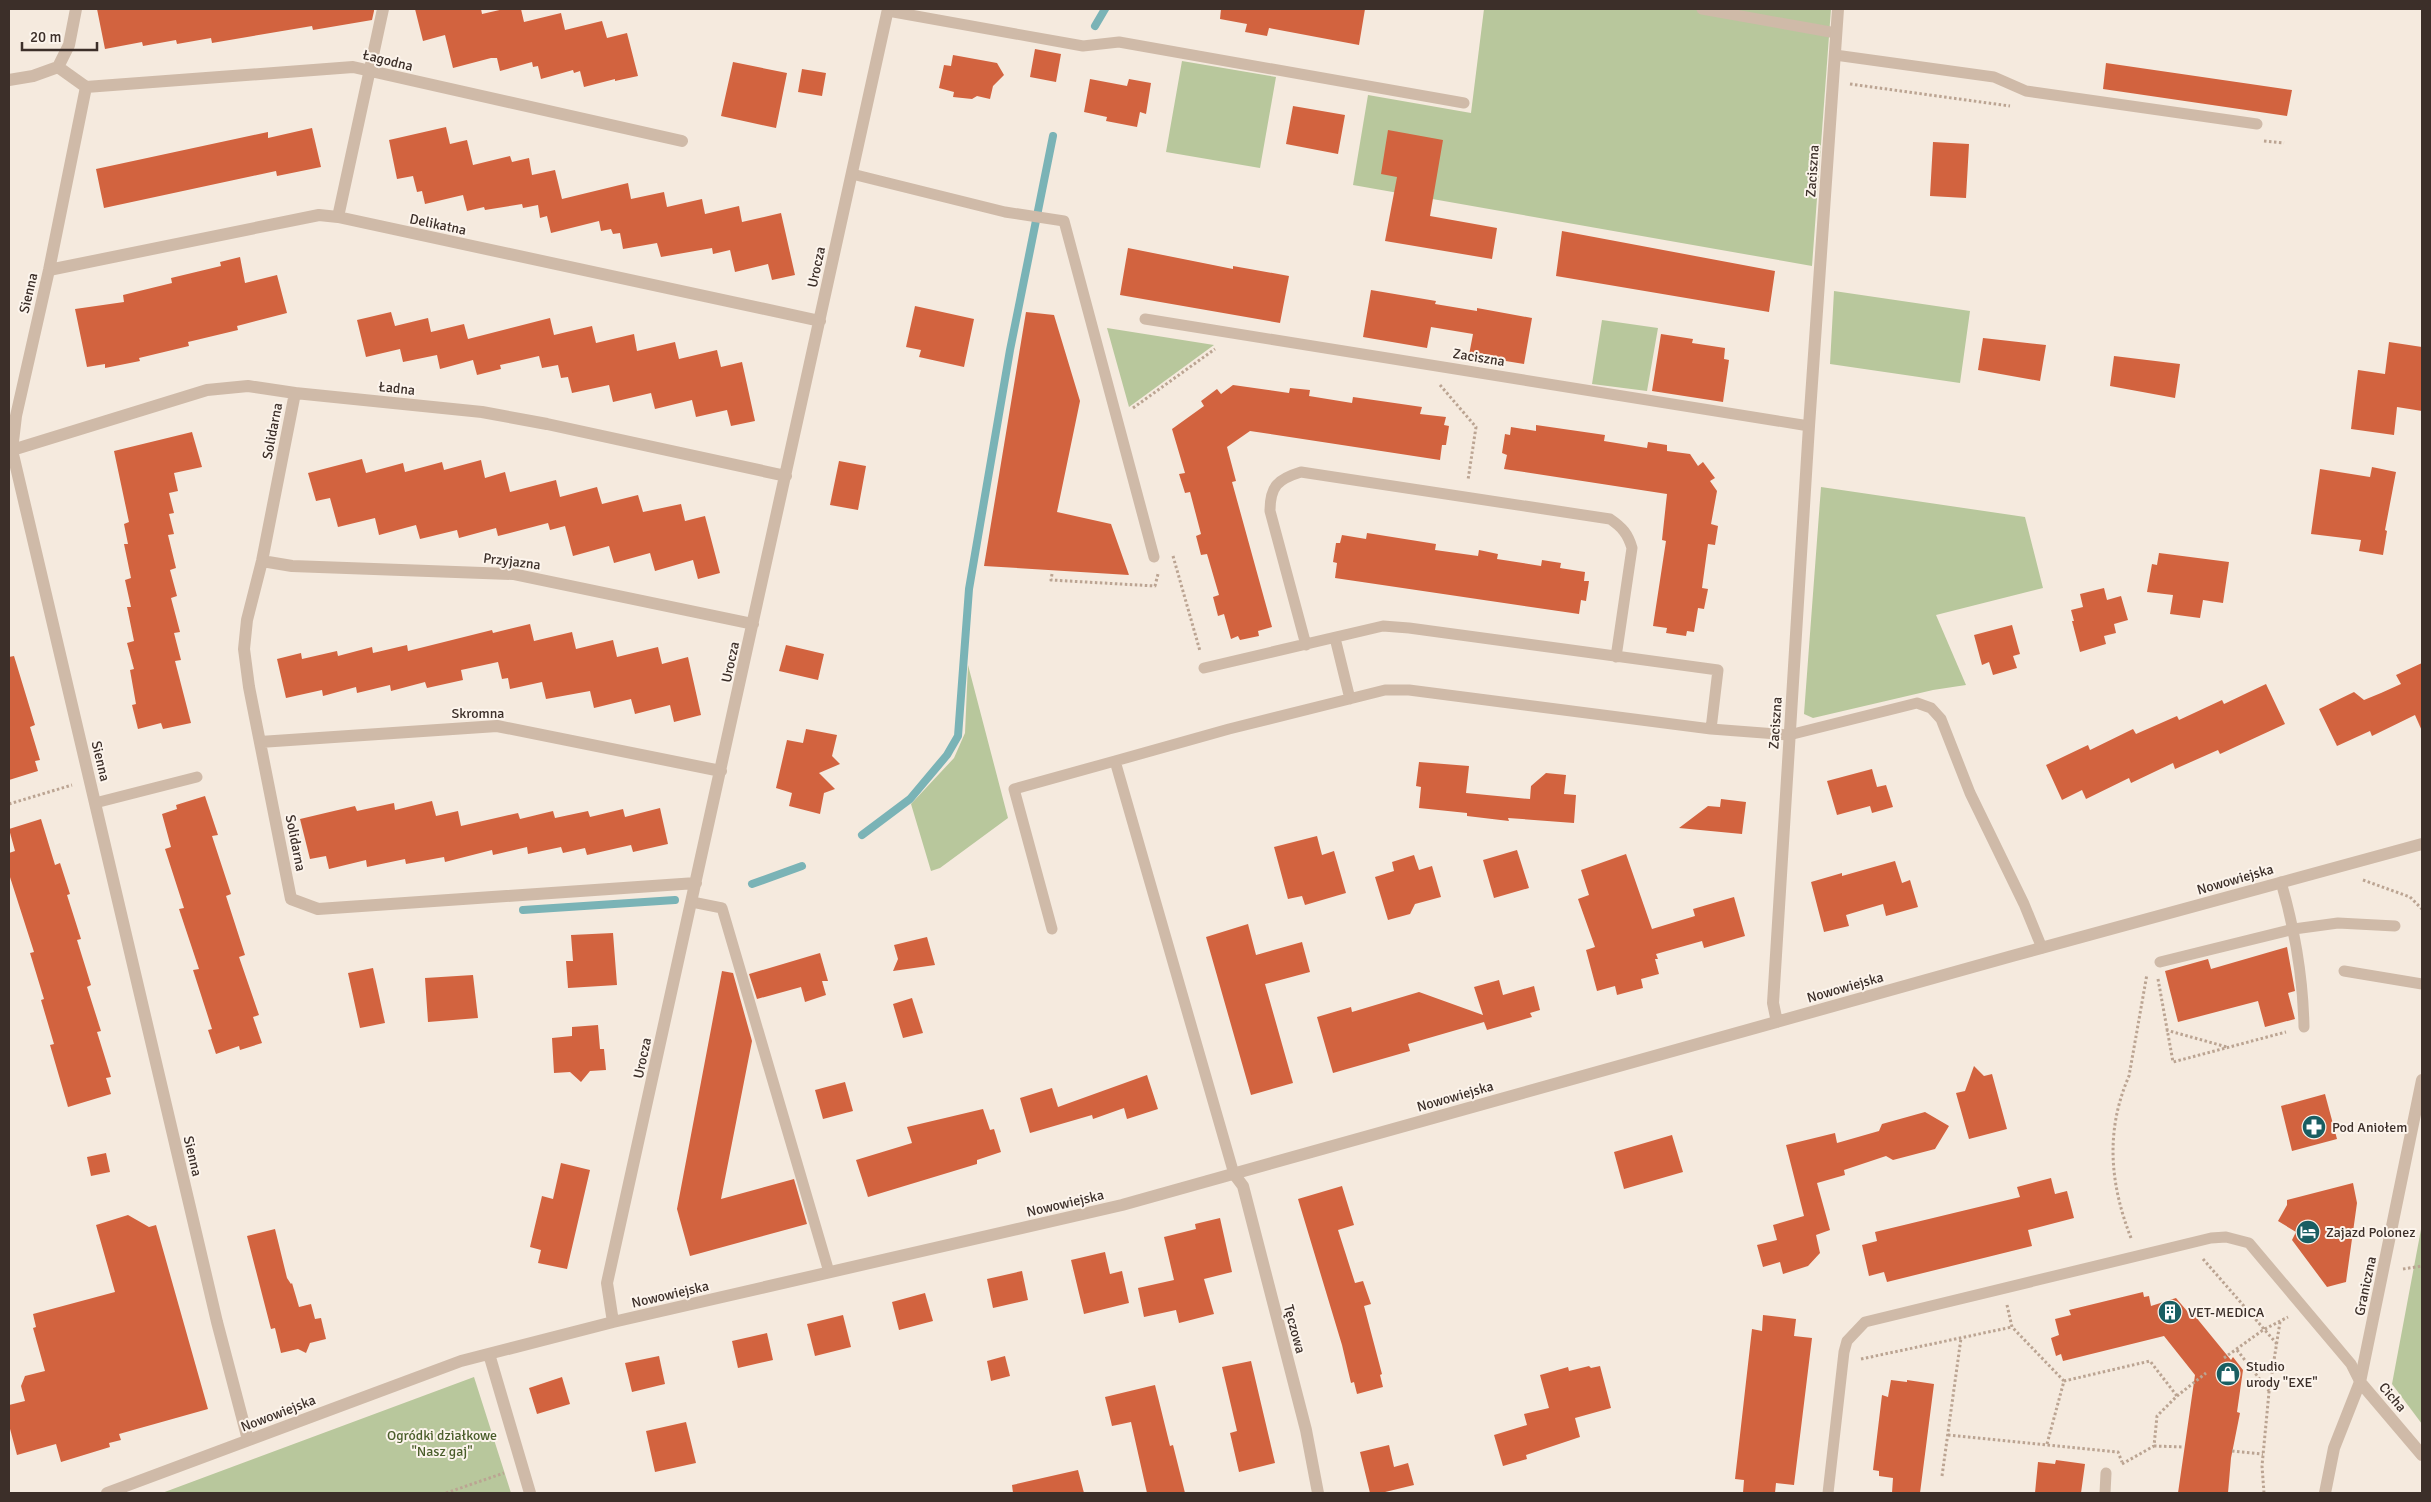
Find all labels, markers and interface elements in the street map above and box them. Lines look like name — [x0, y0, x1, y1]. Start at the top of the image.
scale bar — [22, 20, 98, 52]
text: 20 m — [30, 28, 61, 46]
street label: Łagodna — [361, 46, 415, 75]
street label: Zaciszna — [1802, 144, 1823, 198]
street label: Delikatna — [408, 210, 468, 239]
street label: Urocza — [804, 245, 829, 289]
street label: Sienna — [16, 271, 41, 315]
street label: Zaciszna — [1452, 345, 1506, 370]
street label: Ładna — [378, 378, 416, 399]
street label: Solidarna — [259, 401, 286, 461]
street label: Przyjazna — [482, 550, 542, 573]
street label: Urocza — [718, 640, 743, 684]
street label: Zaciszna — [1765, 696, 1786, 750]
street label: Skromna — [452, 705, 504, 722]
street label: Sienna — [88, 739, 113, 783]
street label: Solidarna — [282, 813, 309, 873]
street label: Nowowiejska — [2195, 860, 2275, 899]
street label: Nowowiejska — [1805, 968, 1885, 1007]
street label: Urocza — [630, 1036, 655, 1080]
street label: Nowowiejska — [1415, 1077, 1495, 1116]
pharmacy icon: Pod Aniołem — [2301, 1114, 2327, 1140]
place label: Pod Aniołem — [2332, 1119, 2407, 1136]
street label: Sienna — [180, 1134, 205, 1178]
street label: Nowowiejska — [1025, 1186, 1105, 1221]
hotel icon: Zajazd Polonez — [2295, 1219, 2321, 1245]
place label: Zajazd Polonez — [2326, 1224, 2415, 1241]
street label: Graniczna — [2351, 1255, 2380, 1317]
street label: Nowowiejska — [630, 1277, 710, 1312]
building icon: VET-MEDICA — [2157, 1299, 2183, 1325]
street label: Tęczowa — [1280, 1303, 1309, 1355]
place label: VET-MEDICA — [2188, 1304, 2265, 1321]
place label: Studio urody "EXE" — [2246, 1358, 2318, 1391]
shop icon: Studio urody "EXE" — [2215, 1361, 2241, 1387]
street label: Cicha — [2375, 1379, 2410, 1416]
street label: Nowowiejska — [238, 1391, 318, 1436]
park label: Ogródki działkowe "Nasz gaj" — [387, 1427, 497, 1460]

